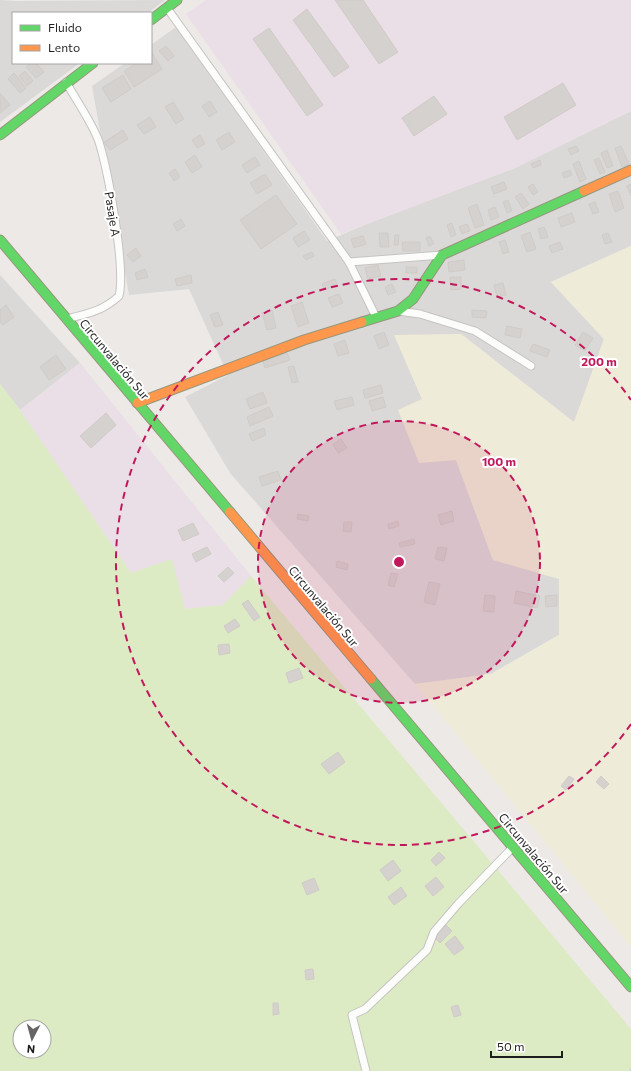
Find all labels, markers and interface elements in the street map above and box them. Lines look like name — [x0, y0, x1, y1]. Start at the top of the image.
legend — [12, 12, 152, 64]
text: Fluido — [48, 20, 82, 34]
text: Lento — [48, 40, 80, 54]
street label: Pasaje A — [103, 190, 123, 238]
street label: Circunvalación Sur — [77, 316, 153, 402]
text: 200 m — [581, 354, 617, 368]
text: 100 m — [482, 454, 516, 468]
centre of rings — [392, 555, 406, 569]
street label: Circunvalación Sur — [286, 563, 362, 649]
street label: Circunvalación Sur — [496, 810, 572, 896]
north arrow — [12, 1019, 52, 1059]
scale bar — [491, 1033, 562, 1059]
text: 50 m — [497, 1039, 525, 1053]
text: N — [26, 1043, 36, 1056]

